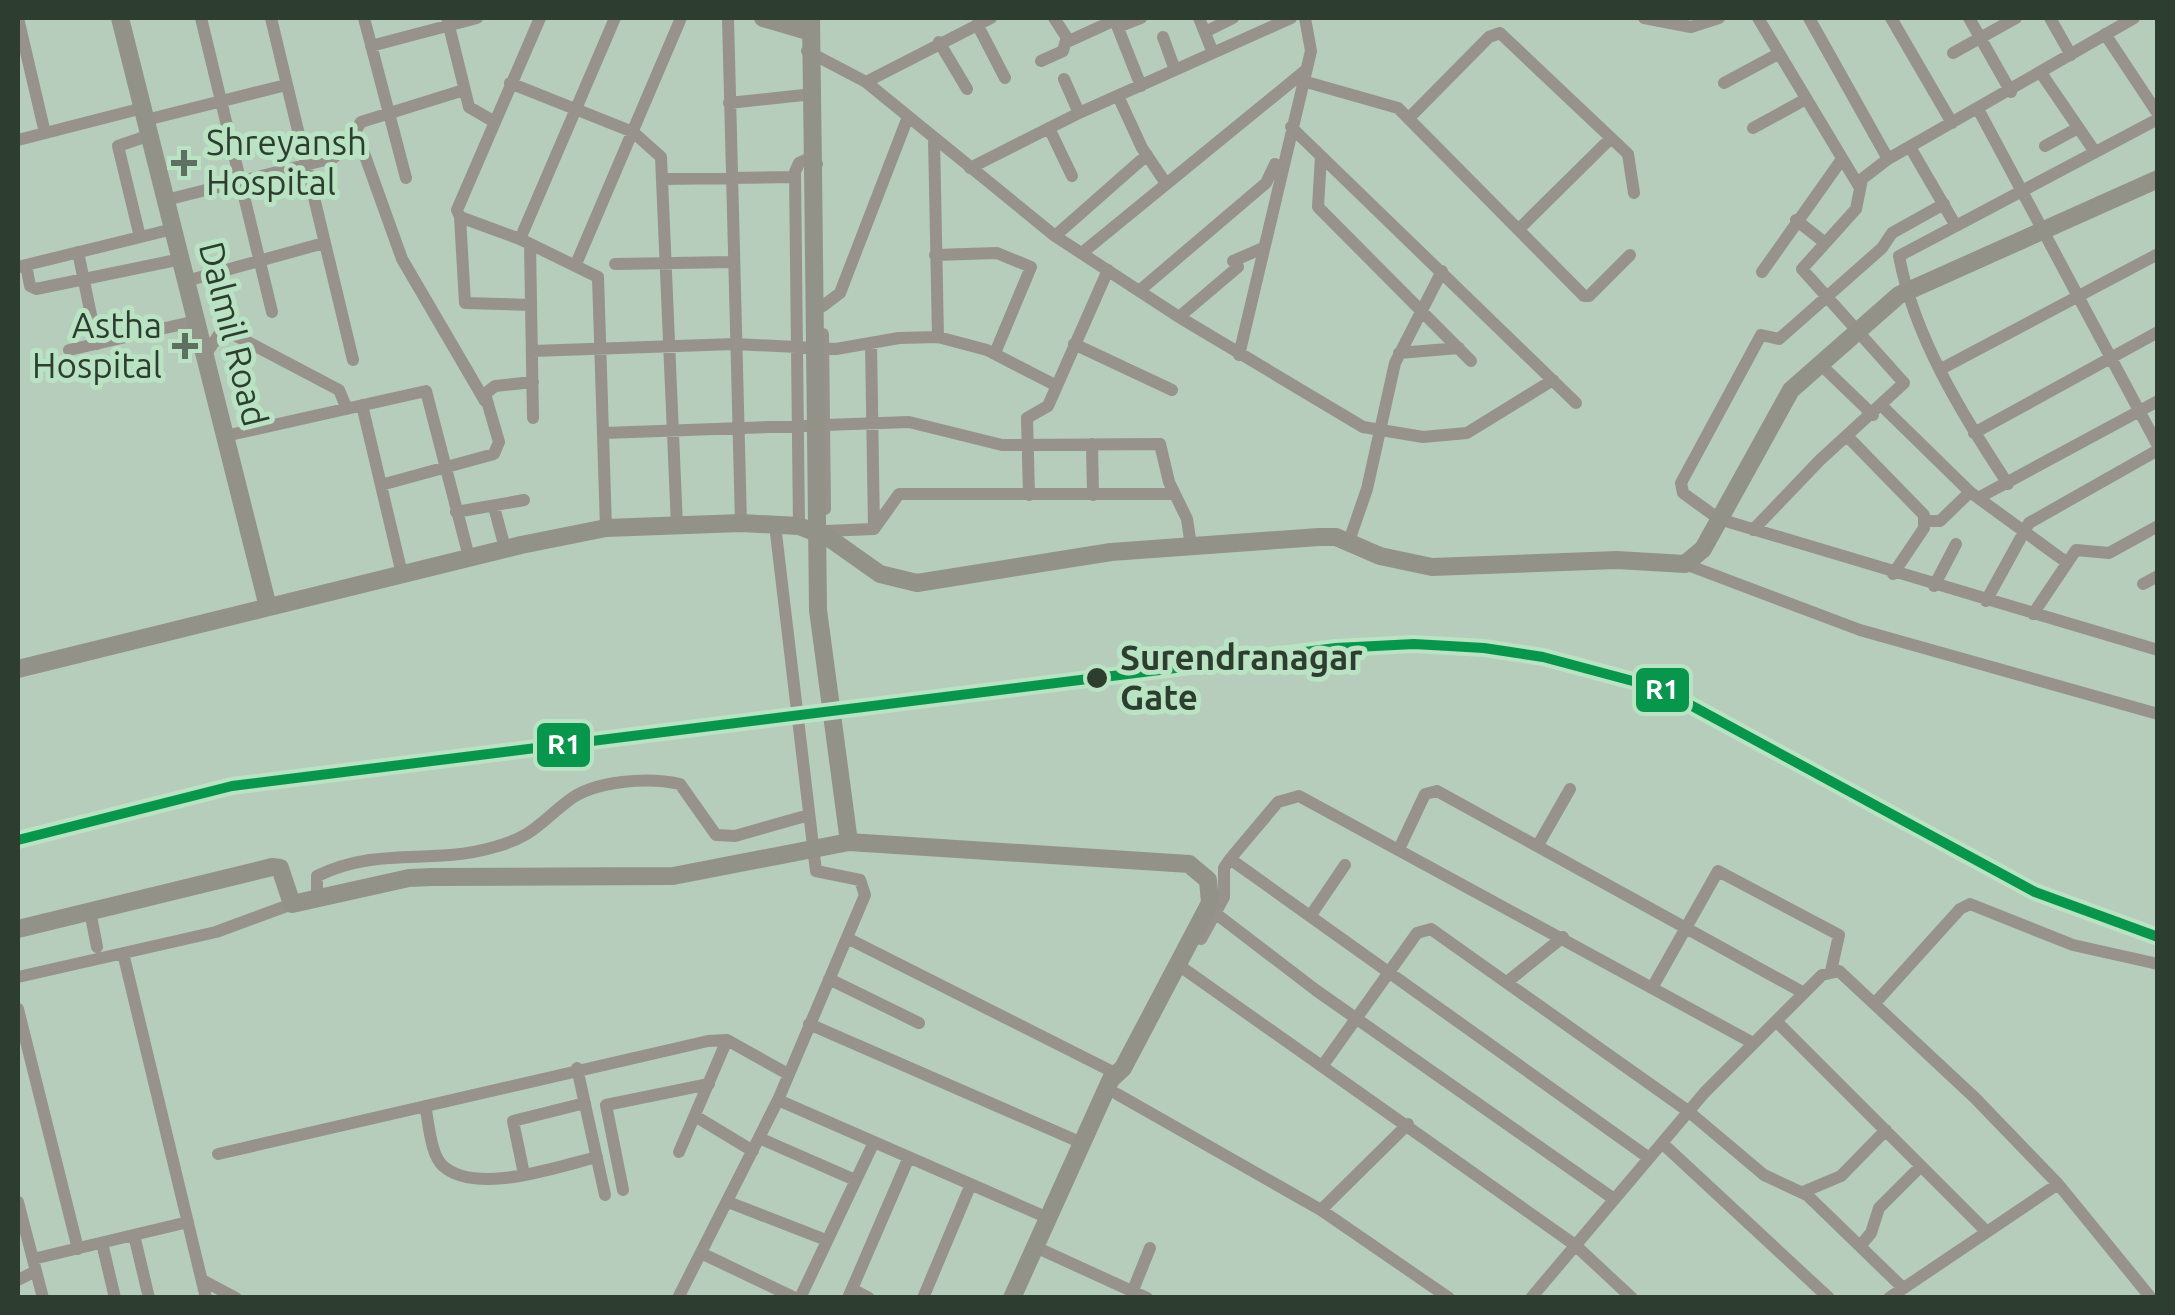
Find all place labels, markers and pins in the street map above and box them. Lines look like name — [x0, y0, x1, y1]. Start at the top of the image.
place label: Shreyansh Hospital — [206, 122, 367, 202]
marker: Shreyansh Hospital — [171, 150, 197, 176]
place label: Astha Hospital — [32, 305, 162, 385]
marker: Astha Hospital — [172, 333, 198, 359]
place label: Surendranagar Gate — [1120, 637, 1363, 717]
marker: Surendranagar Gate — [1084, 665, 1110, 691]

